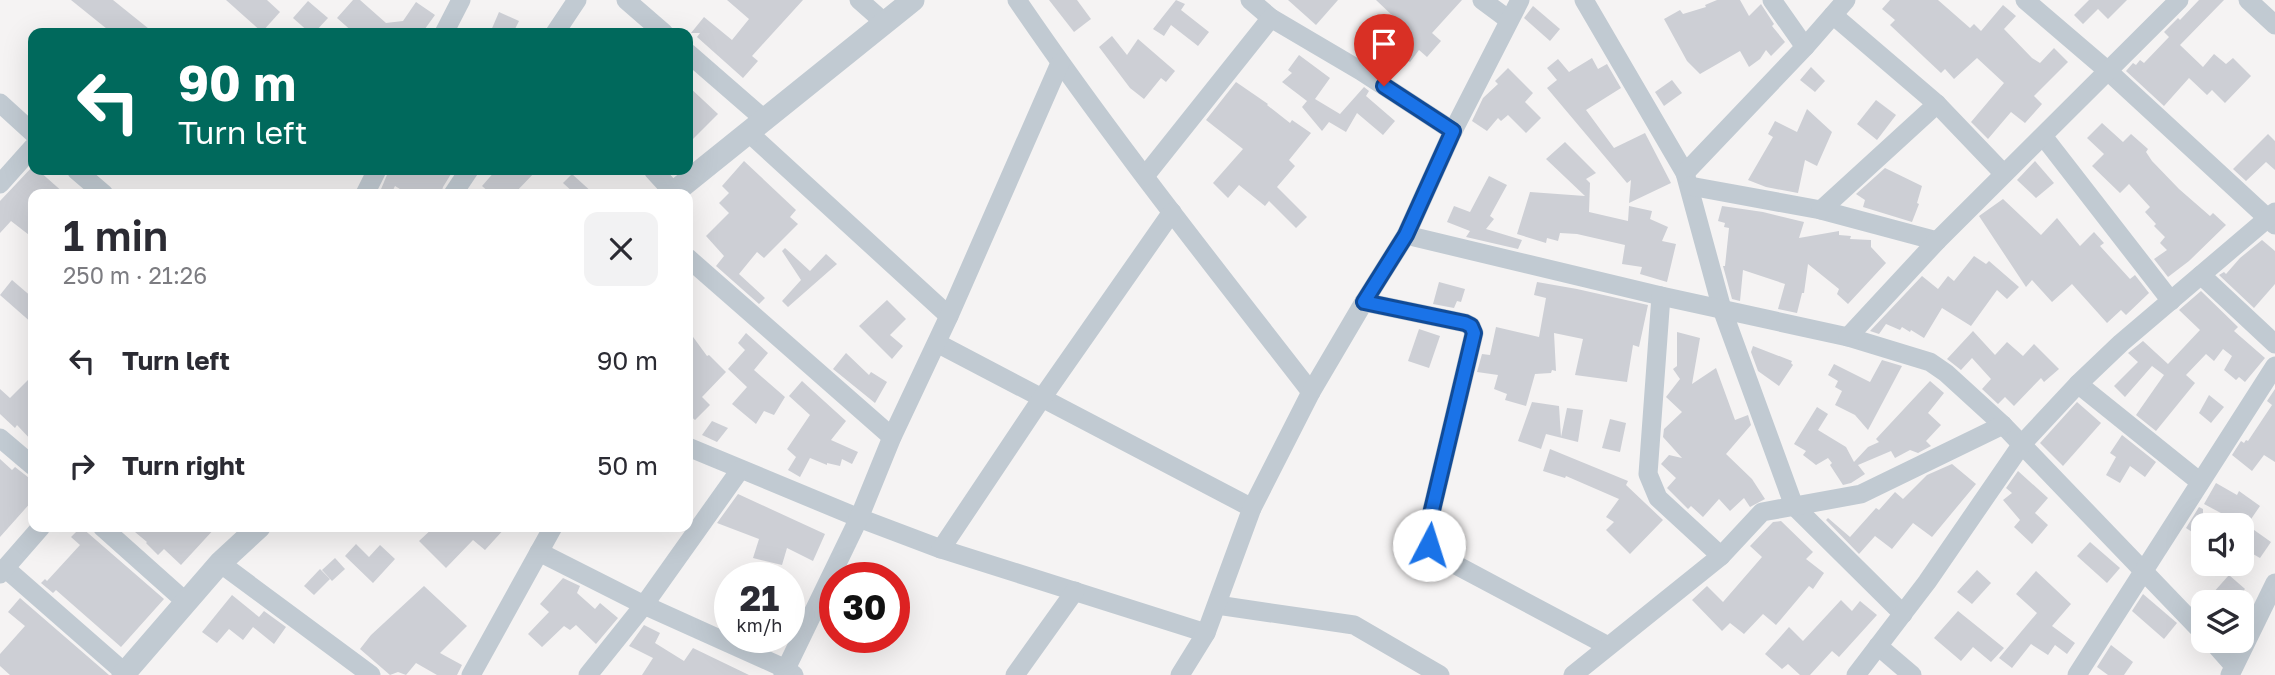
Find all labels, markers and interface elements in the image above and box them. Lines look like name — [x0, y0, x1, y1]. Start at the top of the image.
pin — [1354, 14, 1414, 86]
icon: arrive — [1365, 25, 1403, 63]
text: 90 m — [178, 53, 296, 112]
icon: left — [63, 56, 154, 147]
text: Turn left — [178, 113, 307, 151]
text: 1 min — [63, 210, 168, 260]
button: close — [584, 212, 658, 286]
text: 250 m · 21:26 — [63, 261, 207, 289]
icon: left — [63, 342, 101, 380]
text: Turn left — [122, 345, 230, 376]
text: 90 m — [597, 345, 658, 376]
icon: right — [63, 447, 101, 485]
text: Turn right — [122, 450, 245, 481]
text: 50 m — [597, 450, 658, 481]
position arrow — [1392, 508, 1466, 582]
map controls — [2191, 513, 2254, 653]
button: sound — [2191, 513, 2254, 576]
speed limit sign: 30 — [819, 562, 910, 653]
text: 21 — [740, 577, 779, 619]
button: layers — [2191, 590, 2254, 653]
text: km/h — [737, 614, 782, 636]

